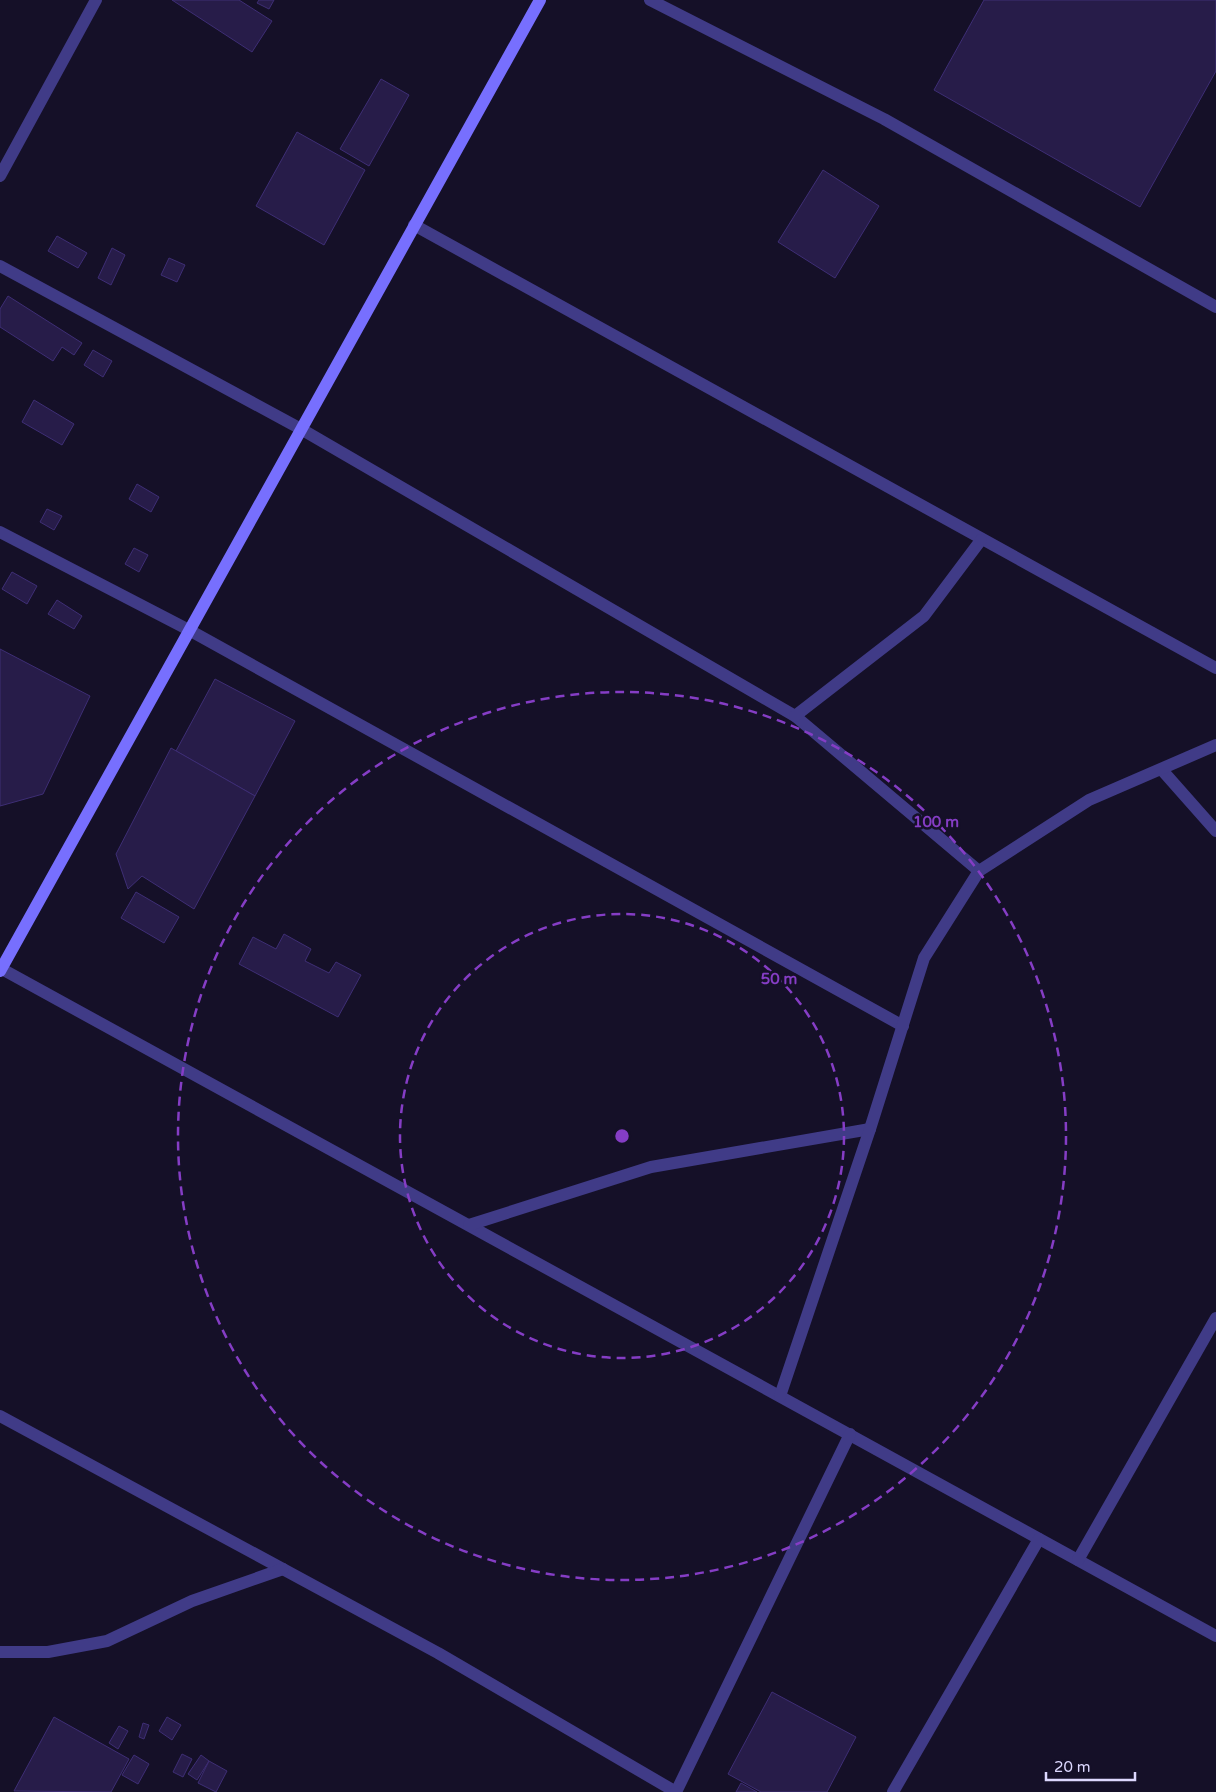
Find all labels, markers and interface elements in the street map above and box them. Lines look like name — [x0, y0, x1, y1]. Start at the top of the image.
text: 100 m — [913, 813, 959, 831]
text: 50 m — [761, 970, 797, 988]
centre of rings — [613, 1127, 631, 1145]
scale bar — [1046, 1750, 1135, 1782]
text: 20 m — [1054, 1758, 1091, 1776]

